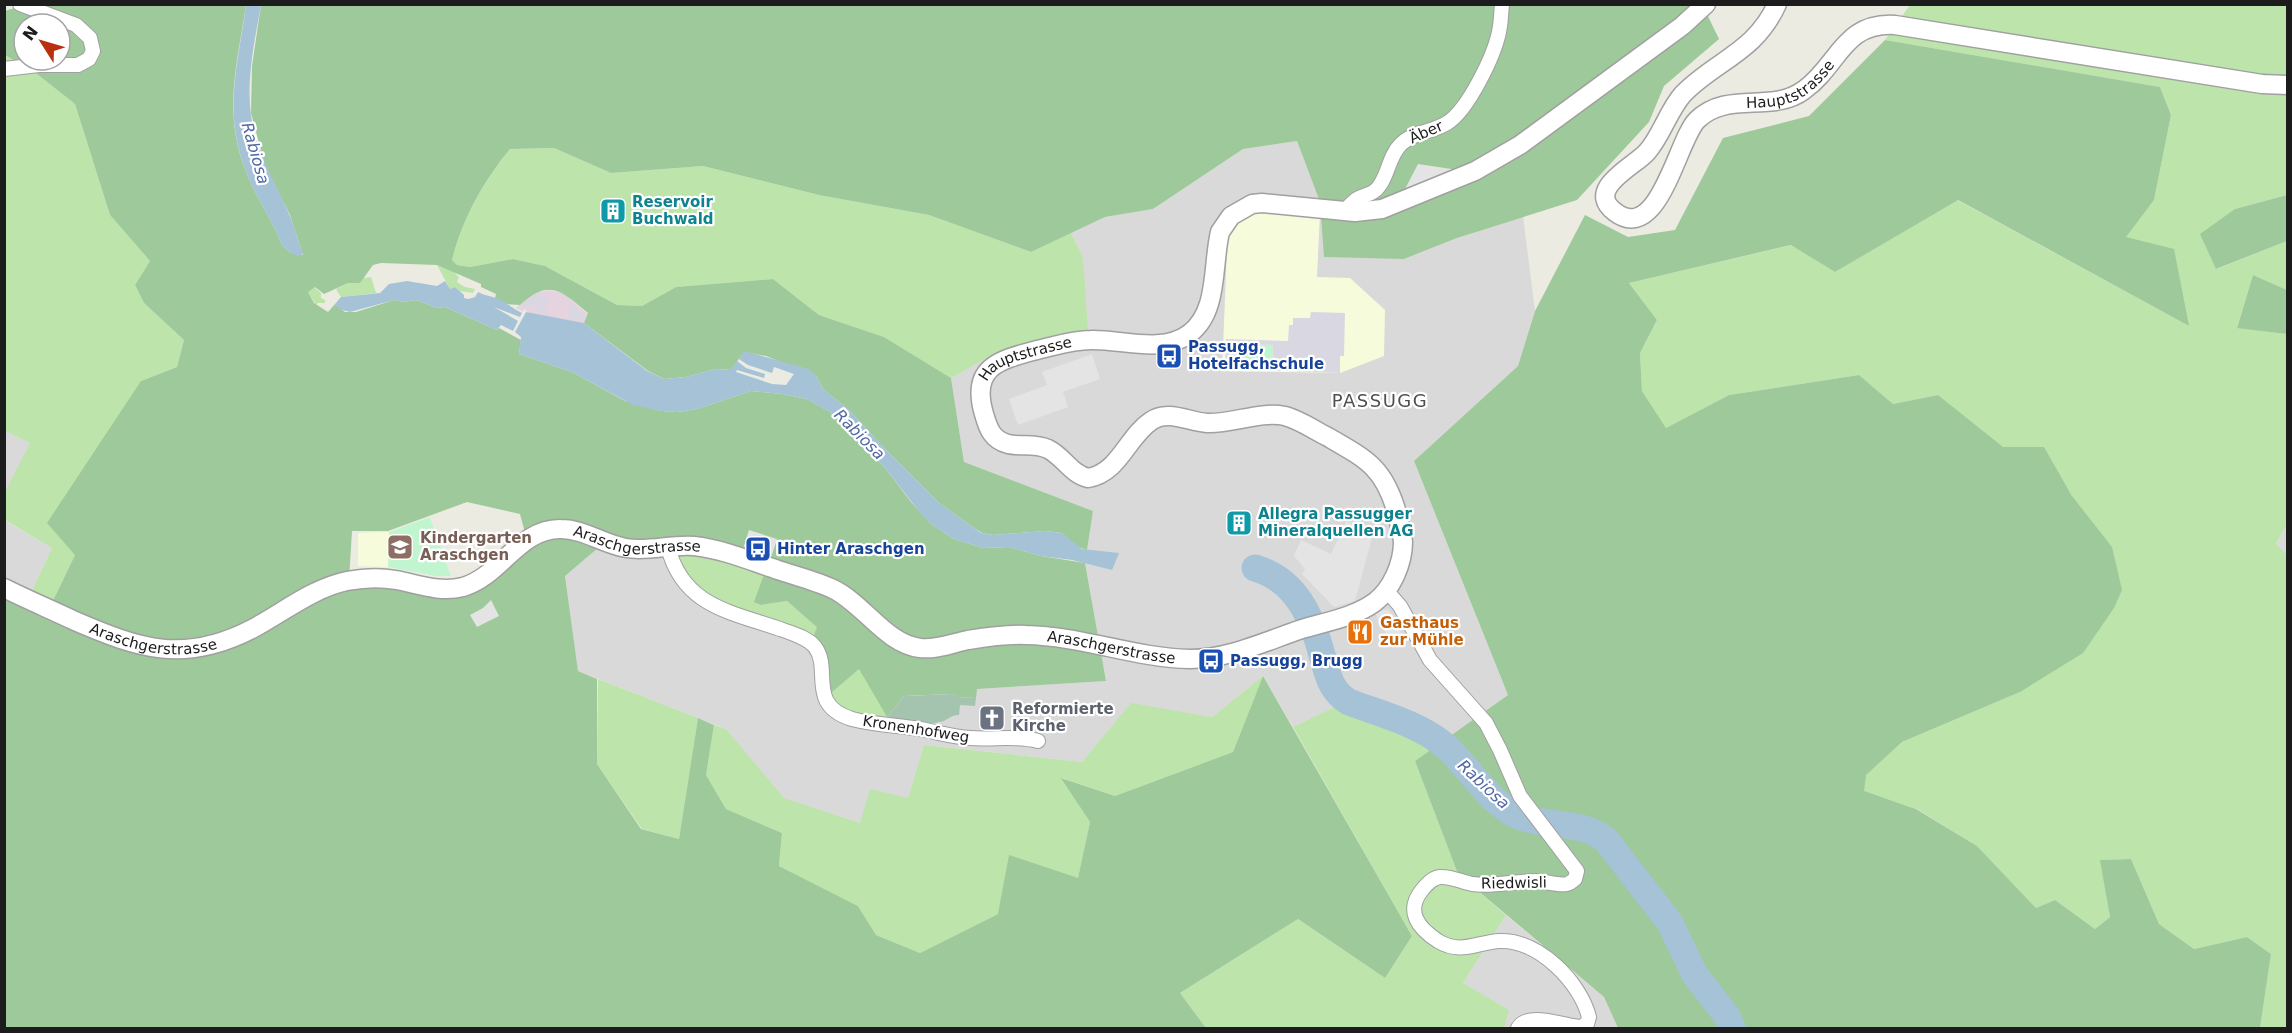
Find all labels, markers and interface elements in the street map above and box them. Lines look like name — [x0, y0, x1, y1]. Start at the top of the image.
north arrow — [12, 12, 72, 72]
text: N — [19, 22, 42, 44]
street label: Hauptstrasse — [1746, 56, 1838, 112]
street label: Äber — [1406, 115, 1446, 147]
water label: Rabiosa — [238, 120, 273, 186]
place label: Reservoir Buchwald — [632, 193, 714, 228]
building icon: Reservoir Buchwald — [598, 196, 628, 226]
street label: Hauptstrasse — [975, 333, 1073, 384]
place label: Passugg, Hotelfachschule — [1188, 338, 1324, 373]
bus stop icon: Passugg, Hotelfachschule — [1154, 341, 1184, 371]
district label: PASSUGG — [1332, 390, 1428, 411]
water label: Rabiosa — [830, 405, 889, 464]
place label: Allegra Passugger Mineralquellen AG — [1258, 505, 1413, 540]
building icon: Allegra Passugger Mineralquellen AG — [1224, 508, 1254, 538]
street label: Araschgerstrasse — [571, 522, 702, 558]
place label: Kindergarten Araschgen — [420, 529, 532, 564]
school or university icon: Kindergarten Araschgen — [385, 532, 415, 562]
bus stop icon: Hinter Araschgen — [743, 534, 773, 564]
place label: Hinter Araschgen — [777, 540, 925, 558]
place label: Gasthaus zur Mühle — [1380, 614, 1464, 649]
restaurant icon: Gasthaus zur Mühle — [1345, 617, 1375, 647]
street label: Araschgerstrasse — [87, 619, 219, 658]
street label: Araschgerstrasse — [1046, 627, 1176, 667]
bus stop icon: Passugg, Brugg — [1196, 646, 1226, 676]
place label: Passugg, Brugg — [1230, 652, 1363, 670]
place label: Reformierte Kirche — [1012, 700, 1114, 735]
church icon: Reformierte Kirche — [977, 703, 1007, 733]
street label: Kronenhofweg — [861, 712, 971, 746]
water label: Rabiosa — [1454, 756, 1513, 813]
street label: Riedwisli — [1481, 873, 1547, 893]

